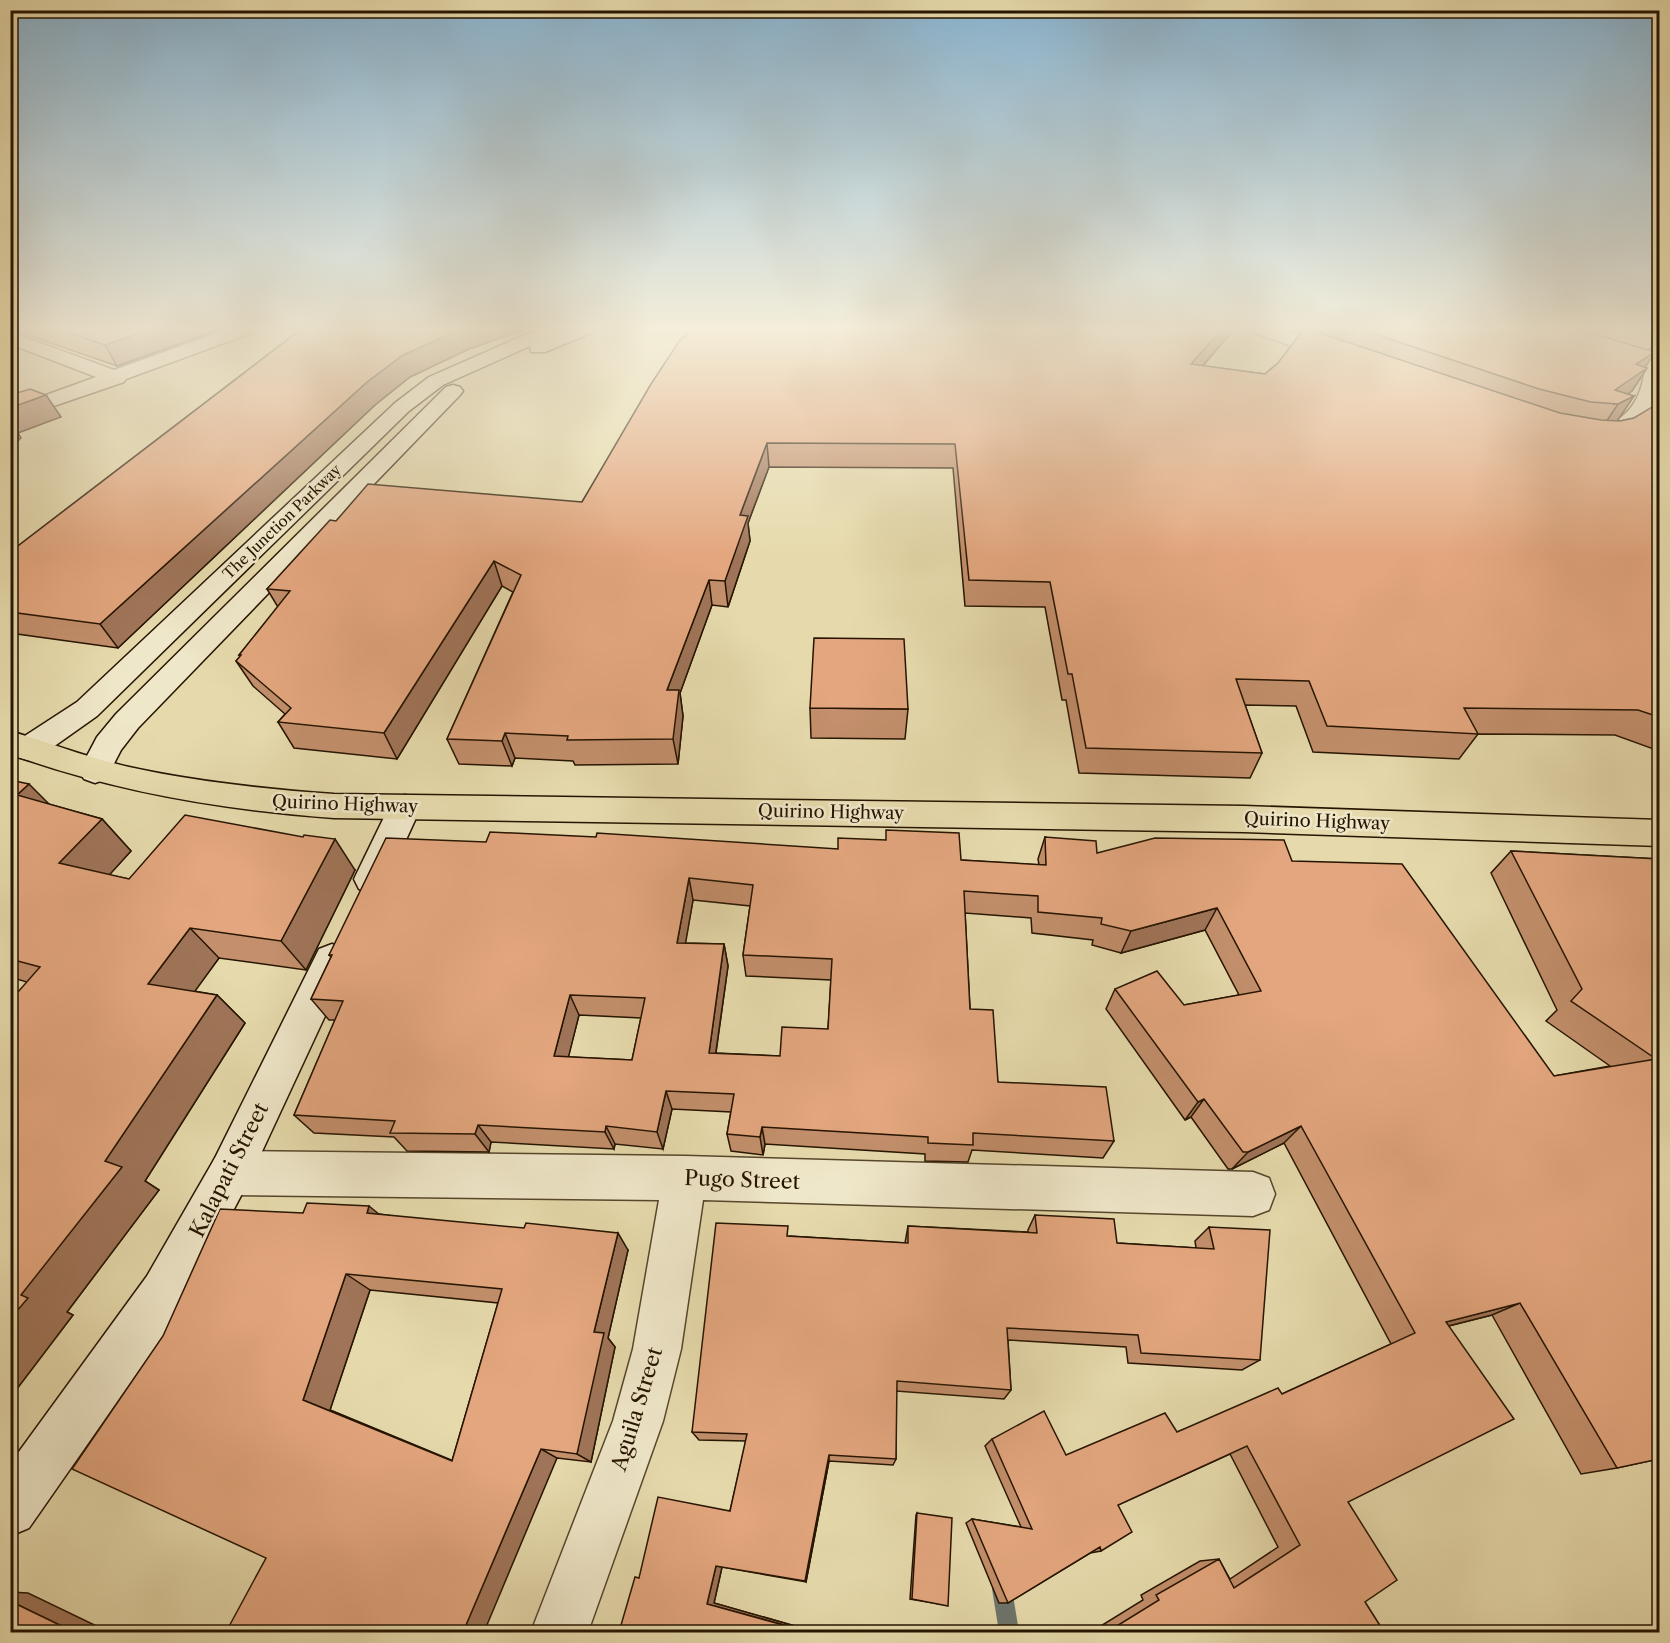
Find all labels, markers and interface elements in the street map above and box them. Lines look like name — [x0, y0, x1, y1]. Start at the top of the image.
street label: The Junction Parkway — [218, 460, 345, 583]
street label: Quirino Highway — [271, 790, 419, 818]
street label: Quirino Highway — [758, 800, 905, 824]
street label: Quirino Highway — [1243, 807, 1391, 835]
street label: Kalapati Street — [184, 1098, 273, 1241]
street label: Pugo Street — [684, 1165, 801, 1194]
street label: Aguila Street — [606, 1343, 667, 1475]

